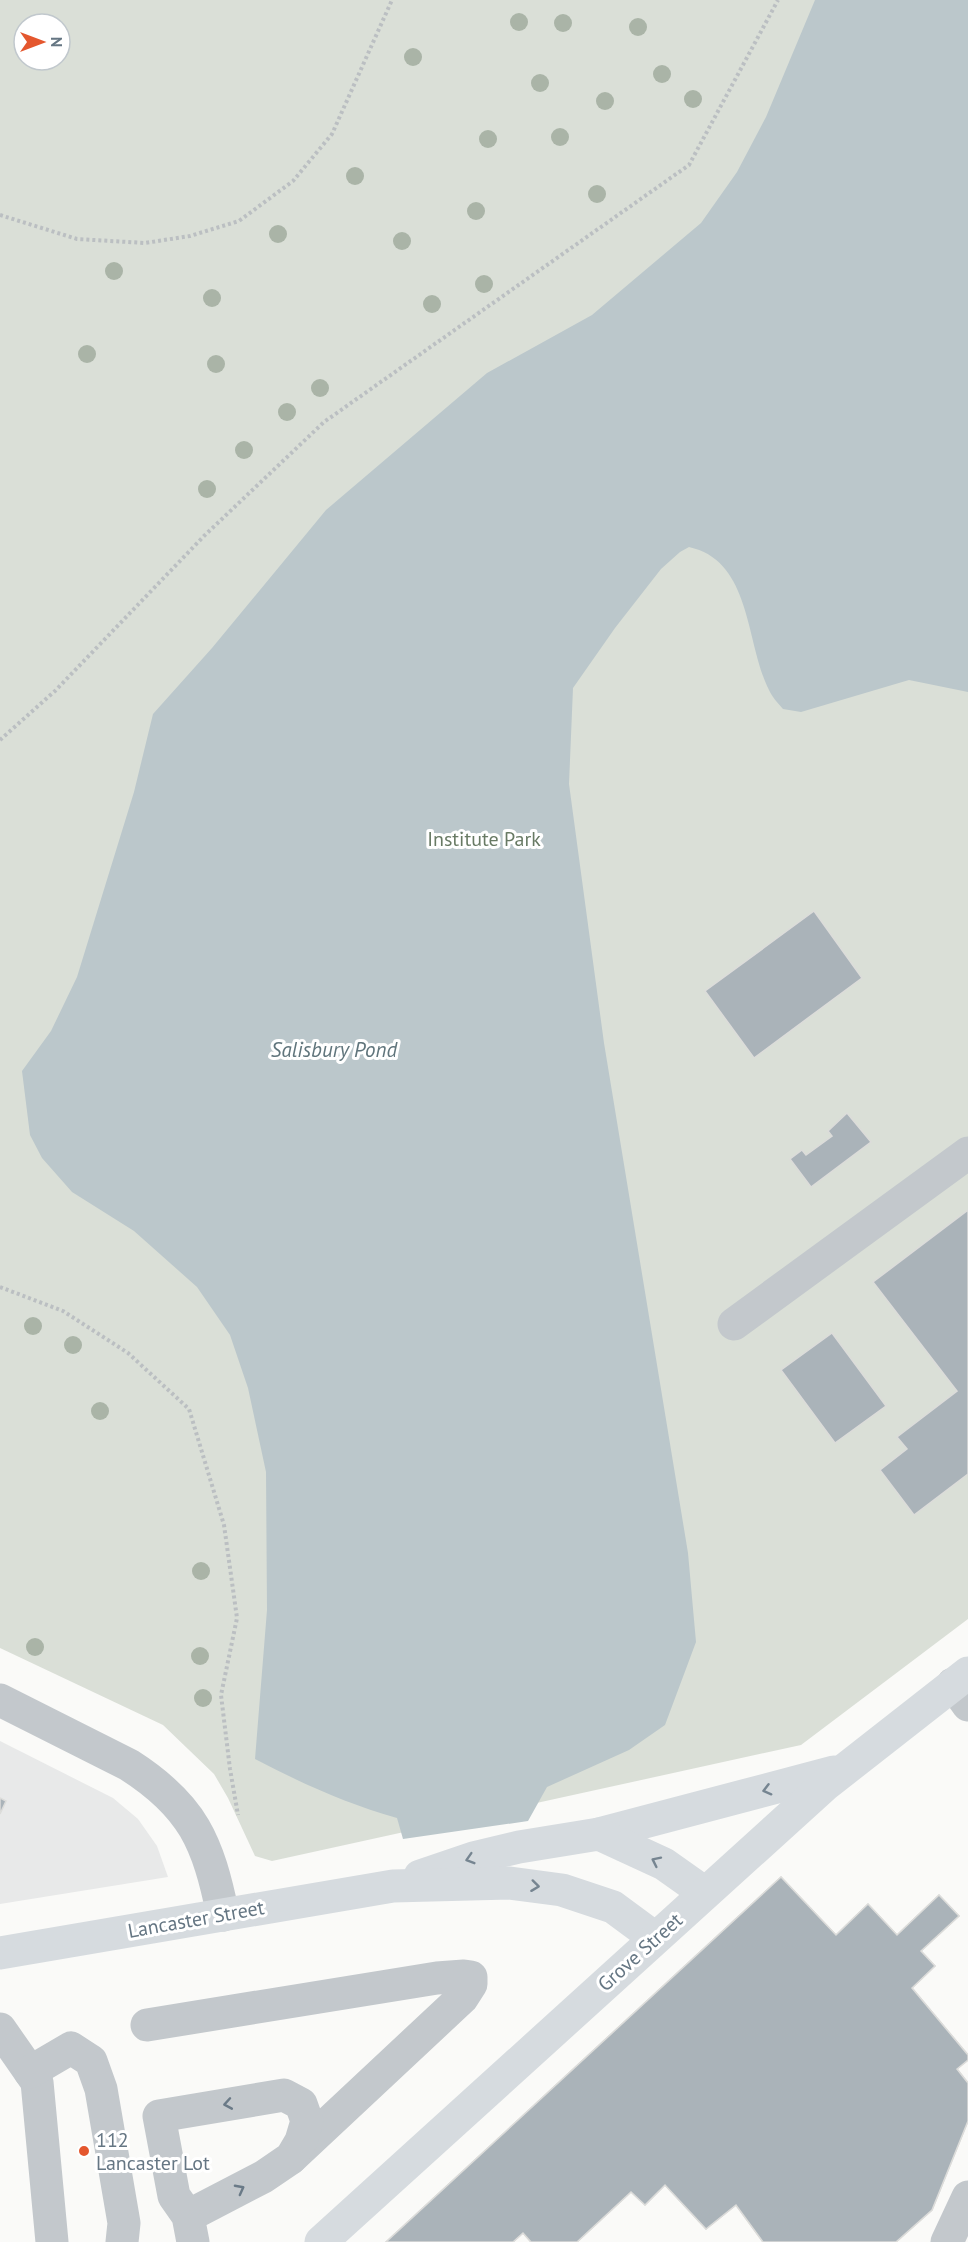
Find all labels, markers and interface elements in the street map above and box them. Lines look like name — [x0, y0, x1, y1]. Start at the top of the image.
north arrow — [12, 12, 72, 72]
text: N — [47, 37, 67, 47]
park label: Institute Park — [427, 826, 541, 852]
water label: Salisbury Pond — [271, 1036, 398, 1063]
one-way arrow — [762, 1783, 773, 1795]
one-way arrow — [465, 1852, 476, 1864]
one-way arrow — [652, 1857, 663, 1868]
one-way arrow — [531, 1880, 540, 1892]
street label: Lancaster Street — [126, 1894, 266, 1944]
street label: Grove Street — [592, 1907, 688, 1997]
one-way arrow — [223, 2098, 233, 2110]
place label: 112 Lancaster Lot — [96, 2127, 210, 2176]
marker: 112 Lancaster Lot — [77, 2144, 91, 2158]
one-way arrow — [234, 2185, 244, 2196]

